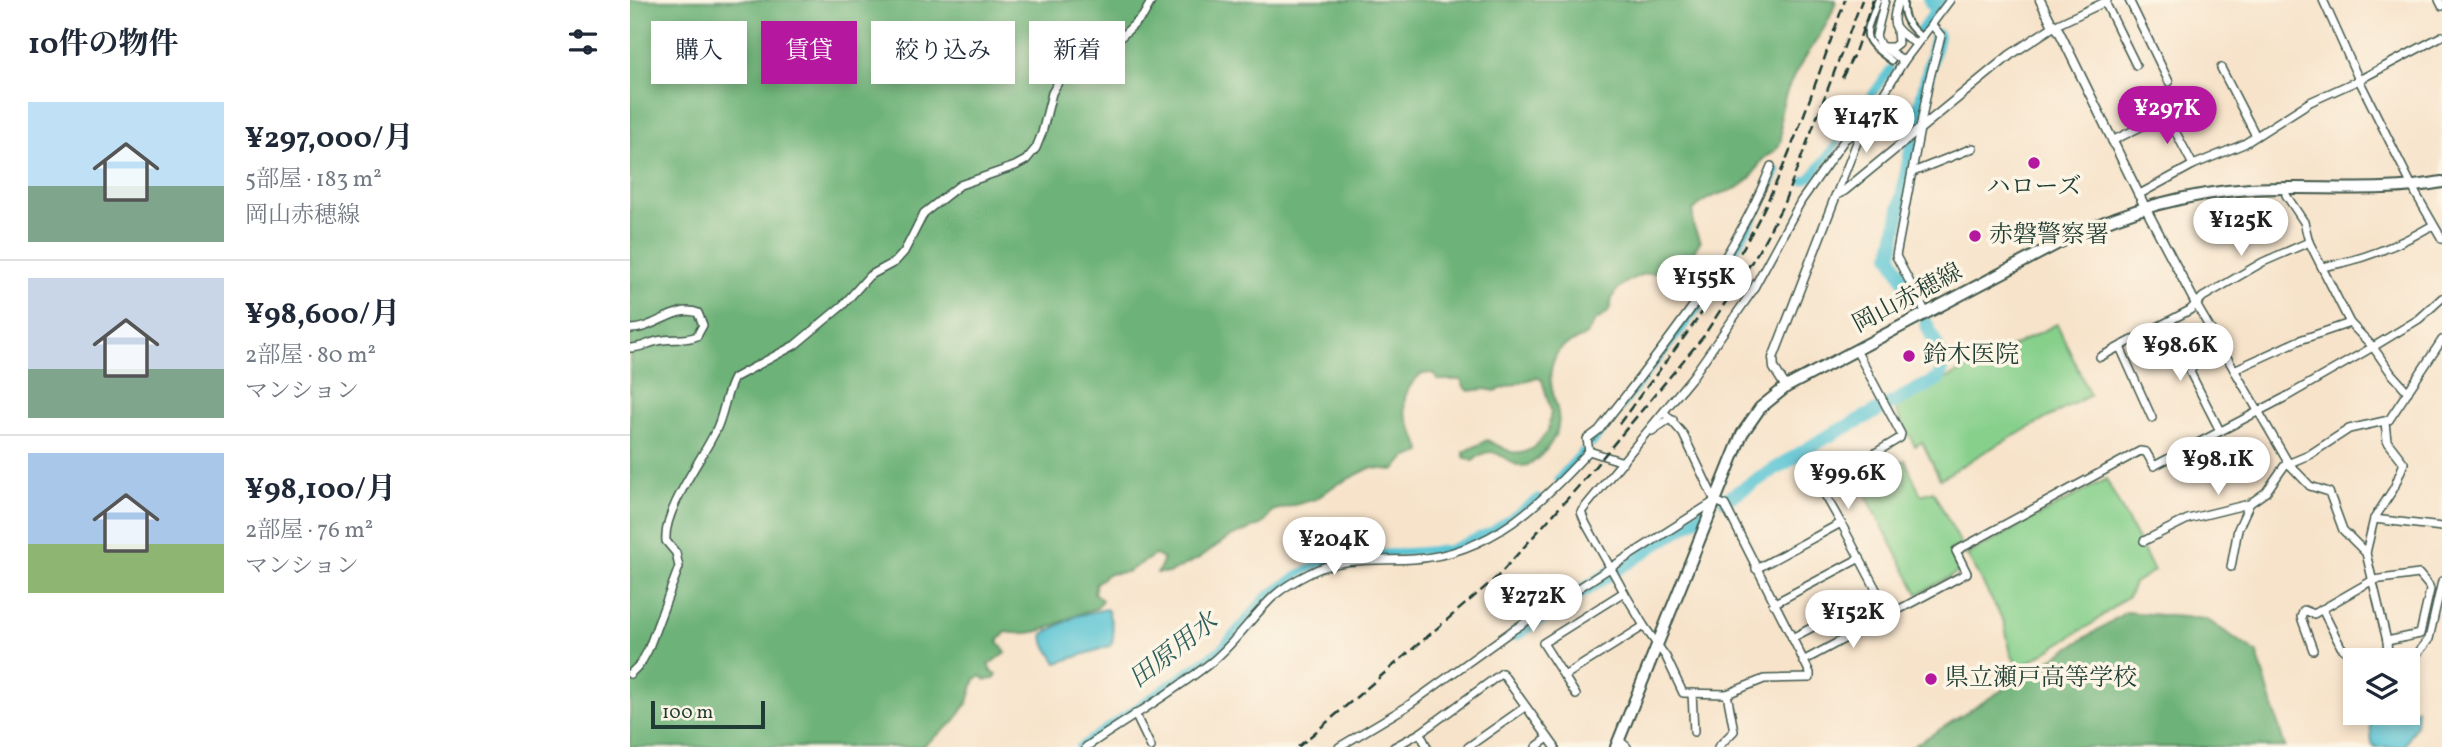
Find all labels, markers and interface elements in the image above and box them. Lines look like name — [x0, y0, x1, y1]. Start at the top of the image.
chip: 購入 — [651, 21, 747, 84]
chip: 賃貸 — [761, 21, 857, 84]
chip: 絞り込み — [871, 21, 1015, 84]
chip: 新着 — [1029, 21, 1125, 84]
icon: filters — [564, 23, 602, 61]
text: 10件の物件 — [28, 24, 179, 66]
pin: ¥297K — [2118, 86, 2216, 146]
text: ¥297K — [2134, 93, 2200, 125]
pin: ¥147K — [1817, 96, 1915, 155]
text: ¥147K — [1833, 102, 1899, 134]
text: ¥297,000/月 — [245, 118, 414, 160]
icon: home — [84, 130, 168, 214]
marker: ハローズ — [2026, 155, 2042, 171]
text: 5部屋 · 183 m² — [245, 164, 382, 196]
place label: ハローズ — [1987, 171, 2081, 205]
pin: ¥125K — [2192, 198, 2290, 258]
text: 岡山赤穂線 — [245, 200, 360, 232]
text: ¥125K — [2209, 205, 2273, 237]
place label: 赤磐警察署 — [1989, 219, 2109, 253]
marker: 赤磐警察署 — [1967, 228, 1983, 244]
pin: ¥155K — [1655, 256, 1753, 315]
street label: 岡山赤穂線 — [1847, 256, 1969, 342]
text: ¥155K — [1673, 262, 1735, 294]
text: ¥98,600/月 — [245, 294, 400, 336]
icon: home — [84, 306, 168, 390]
pin: ¥98.6K — [2123, 324, 2237, 383]
text: ¥98.6K — [2142, 330, 2218, 362]
place label: 鈴木医院 — [1923, 339, 2019, 373]
text: 2部屋 · 80 m² — [245, 340, 376, 372]
marker: 鈴木医院 — [1901, 348, 1917, 364]
text: マンション — [245, 376, 359, 408]
pin: ¥98.1K — [2161, 438, 2275, 497]
text: ¥98.1K — [2182, 444, 2254, 476]
pin: ¥99.6K — [1791, 452, 1905, 511]
text: ¥99.6K — [1810, 458, 1886, 490]
text: ¥98,100/月 — [245, 469, 396, 511]
icon: home — [84, 481, 168, 565]
text: 2部屋 · 76 m² — [245, 515, 373, 547]
pin: ¥204K — [1285, 518, 1383, 577]
text: ¥204K — [1299, 524, 1369, 556]
text: マンション — [245, 551, 359, 583]
pin: ¥272K — [1484, 574, 1582, 634]
text: ¥272K — [1500, 581, 1566, 613]
pin: ¥152K — [1804, 590, 1902, 650]
text: ¥152K — [1821, 597, 1885, 629]
water label: 田原用水 — [1122, 603, 1228, 697]
map controls — [2343, 648, 2420, 725]
button: layers — [2343, 648, 2420, 725]
place label: 県立瀬戸高等学校 — [1945, 662, 2137, 696]
marker: 県立瀬戸高等学校 — [1923, 671, 1939, 687]
scale bar — [651, 698, 765, 730]
text: 100 m — [662, 700, 713, 726]

